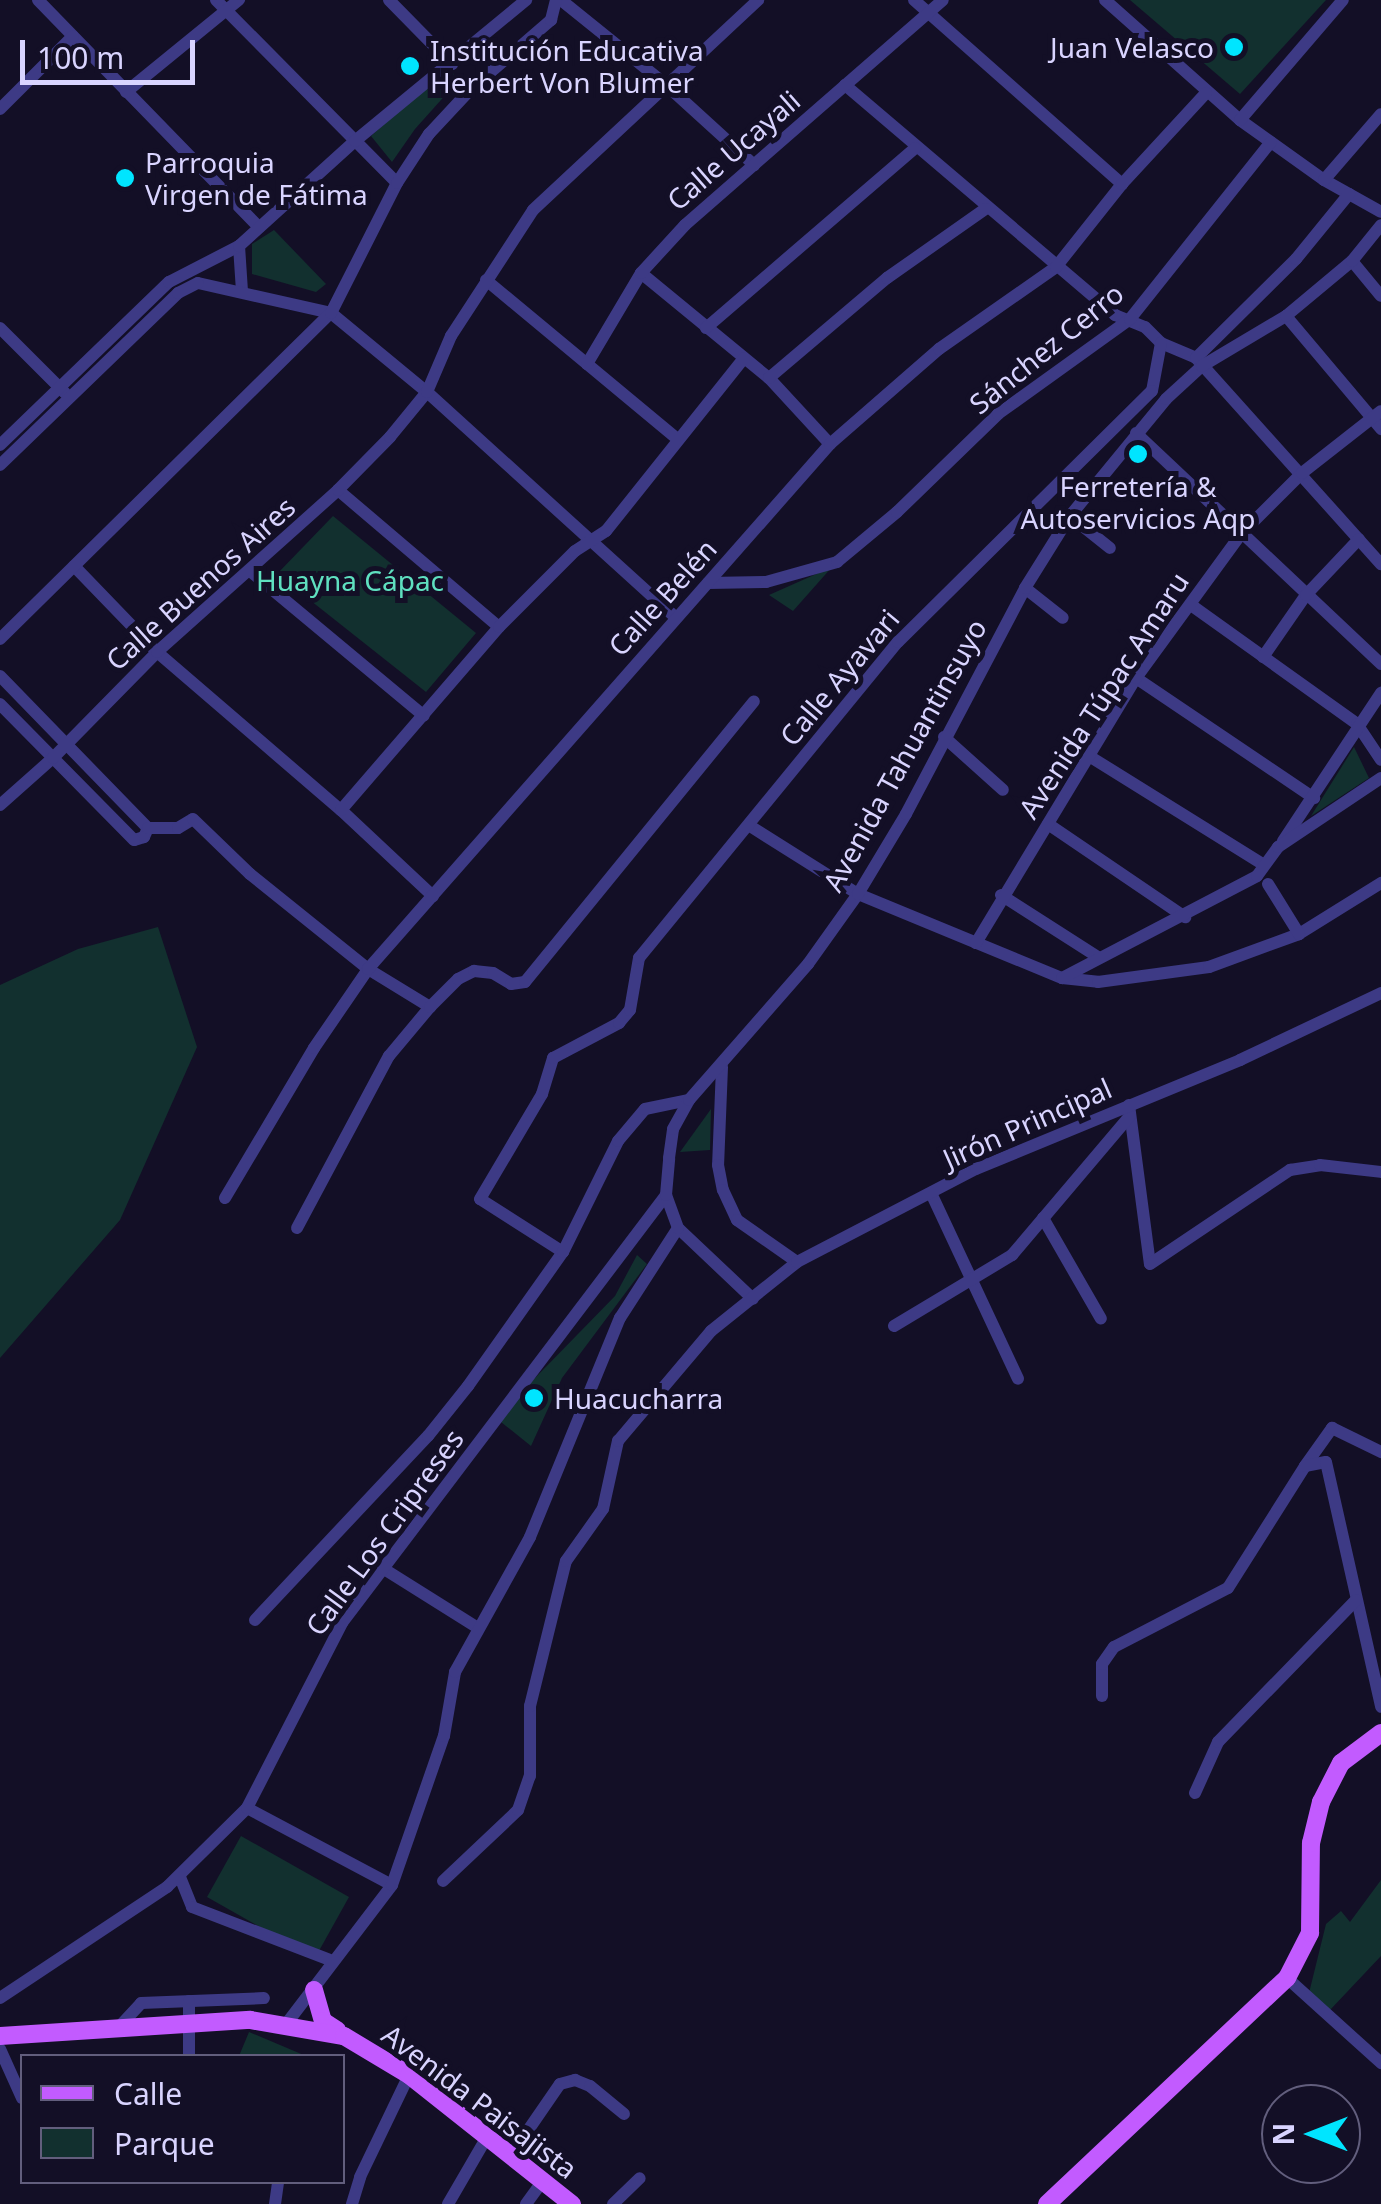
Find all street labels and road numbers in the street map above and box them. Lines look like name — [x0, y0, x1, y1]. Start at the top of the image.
street label: Calle Ucayali — [660, 83, 806, 217]
street label: Sánchez Cerro — [962, 276, 1130, 420]
street label: Calle Buenos Aires — [99, 489, 301, 677]
street label: Calle Belén — [601, 532, 723, 662]
street label: Avenida Túpac Amaru — [1011, 566, 1195, 824]
street label: Calle Ayavari — [772, 602, 906, 752]
street label: Avenida Tahuantinsuyo — [815, 613, 993, 897]
street label: Jirón Principal — [937, 1071, 1117, 1175]
street label: Calle Los Cripreses — [298, 1422, 470, 1642]
street label: Avenida Paisajista — [376, 2017, 584, 2185]

